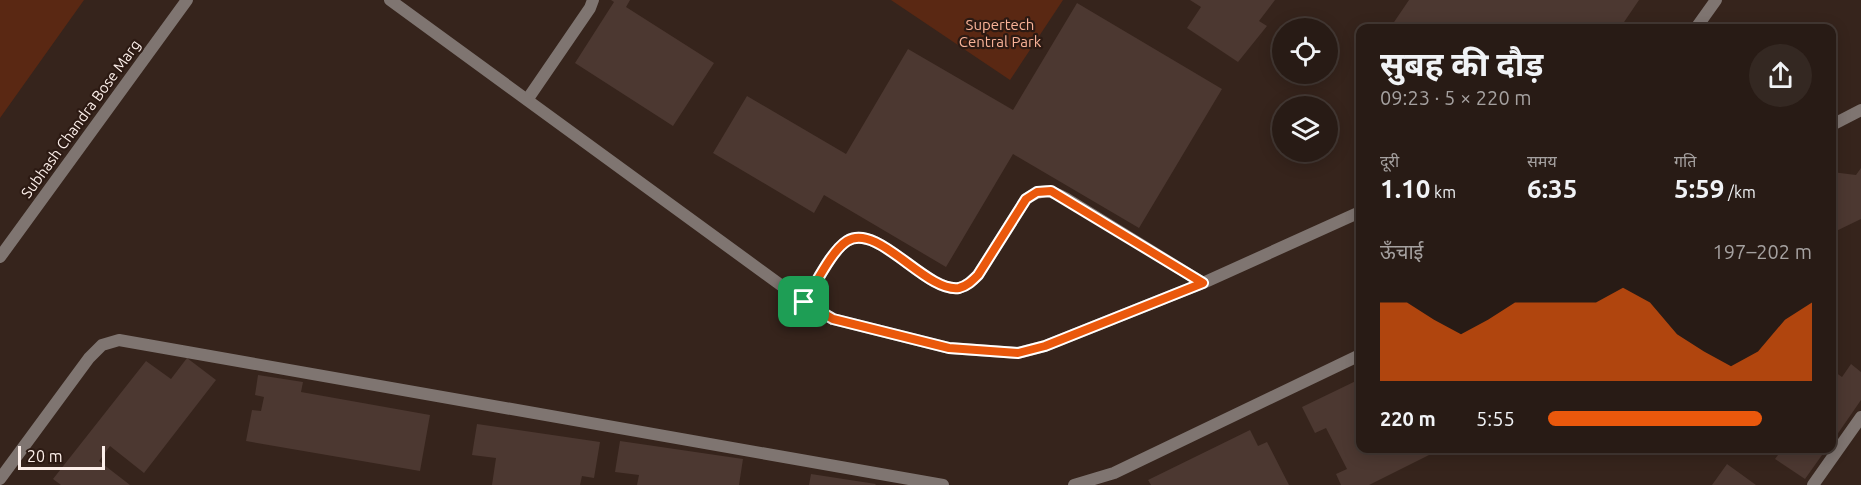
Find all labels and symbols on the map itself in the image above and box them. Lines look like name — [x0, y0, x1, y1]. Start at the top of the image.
park label: Supertech Central Park — [959, 16, 1042, 50]
street label: Subhash Chandra Bose Marg — [18, 36, 144, 201]
pin — [778, 276, 829, 327]
scale bar — [18, 443, 105, 470]

